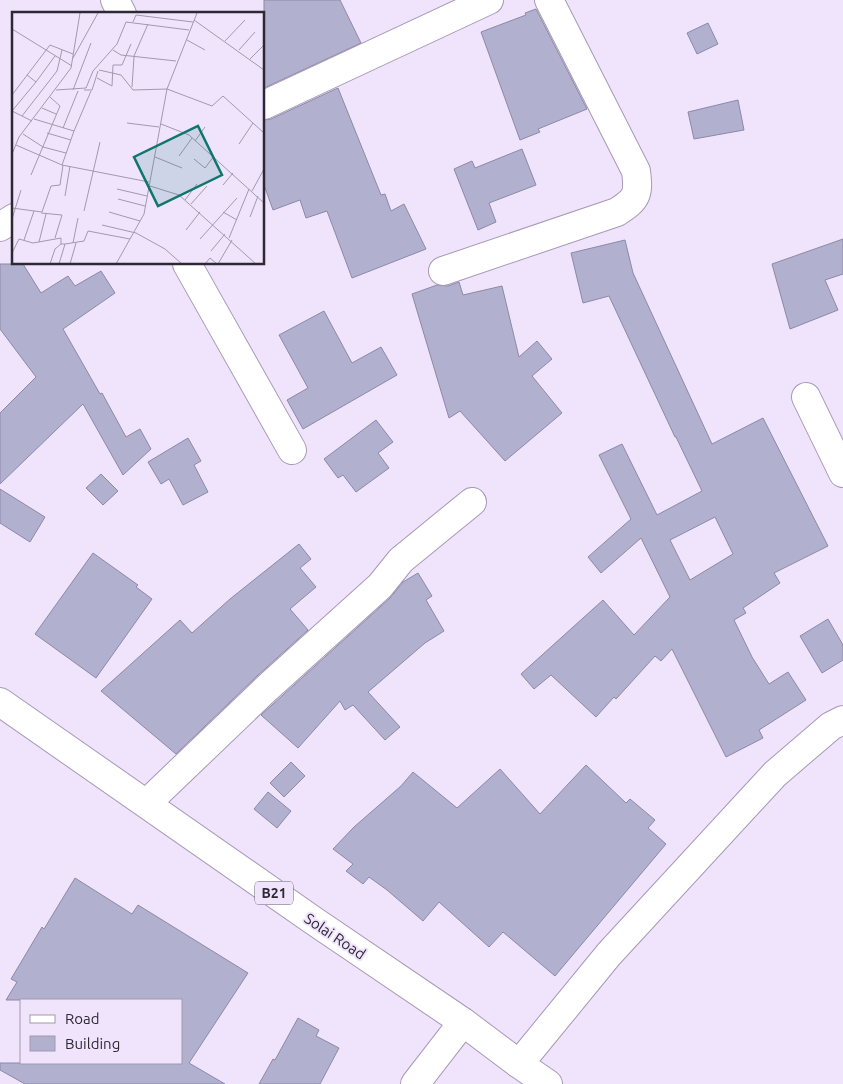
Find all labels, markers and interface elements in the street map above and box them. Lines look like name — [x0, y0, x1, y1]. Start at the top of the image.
inset map — [12, 12, 265, 265]
road number: B21 — [255, 881, 293, 904]
street label: Solai Road — [301, 909, 369, 963]
legend — [20, 999, 182, 1064]
text: Road — [65, 1010, 100, 1027]
text: Building — [65, 1035, 120, 1052]

